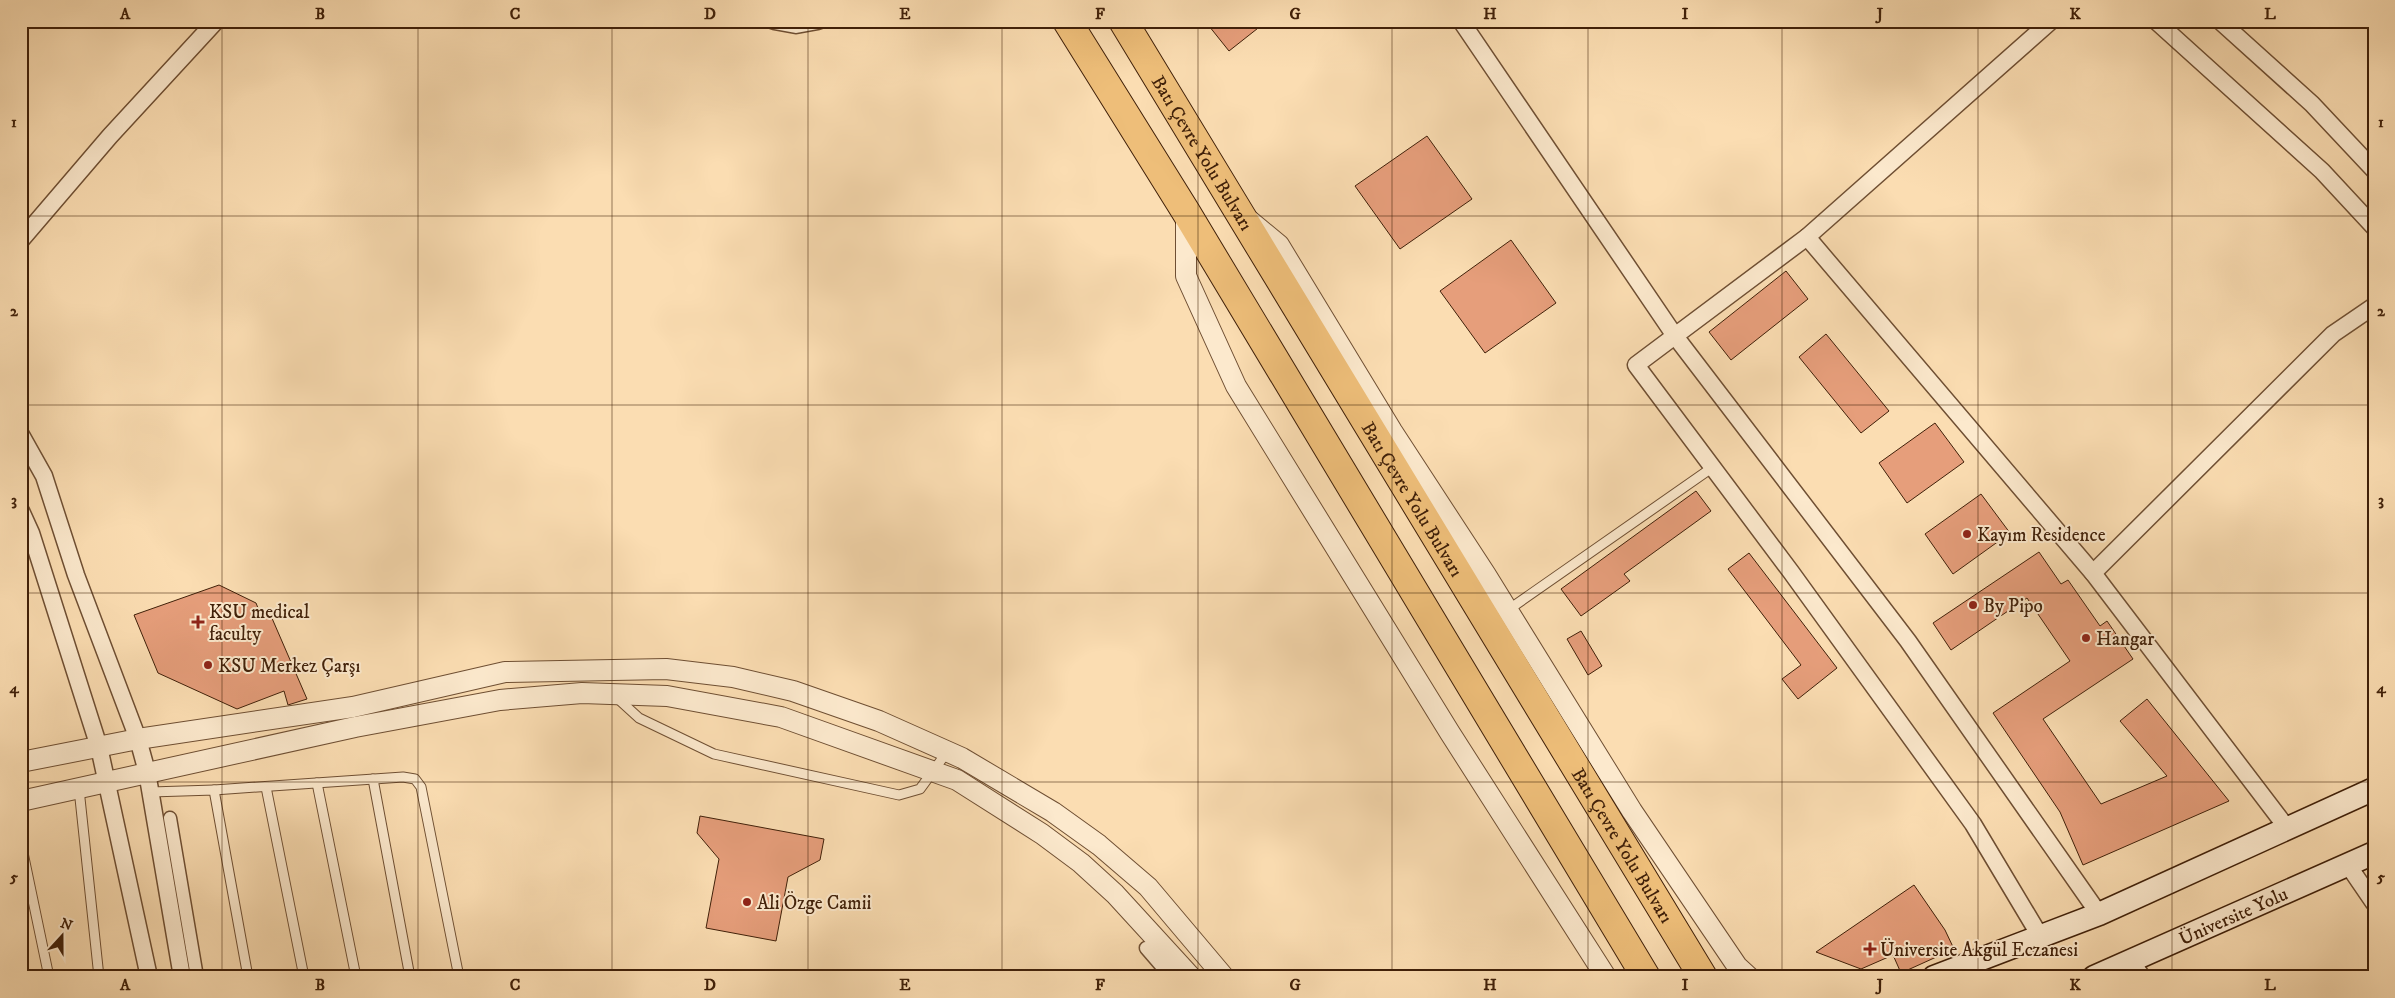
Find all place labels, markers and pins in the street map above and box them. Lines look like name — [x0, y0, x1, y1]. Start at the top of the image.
place label: Kayım Residence — [1977, 524, 2106, 547]
marker: Kayım Residence — [1961, 528, 1973, 540]
place label: By Pipo — [1983, 595, 2043, 618]
marker: By Pipo — [1967, 599, 1979, 611]
place label: KSU medical faculty — [209, 601, 310, 646]
marker: KSU medical faculty — [191, 615, 205, 629]
place label: Hangar — [2096, 628, 2154, 651]
marker: Hangar — [2080, 632, 2092, 644]
place label: KSU Merkez Çarşı — [218, 655, 360, 678]
marker: KSU Merkez Çarşı — [202, 659, 214, 671]
place label: Ali Özge Camii — [757, 891, 872, 915]
marker: Ali Özge Camii — [741, 896, 753, 908]
place label: Üniversite Akgül Eczanesi — [1880, 938, 2078, 962]
marker: Üniversite Akgül Eczanesi — [1864, 943, 1876, 955]

